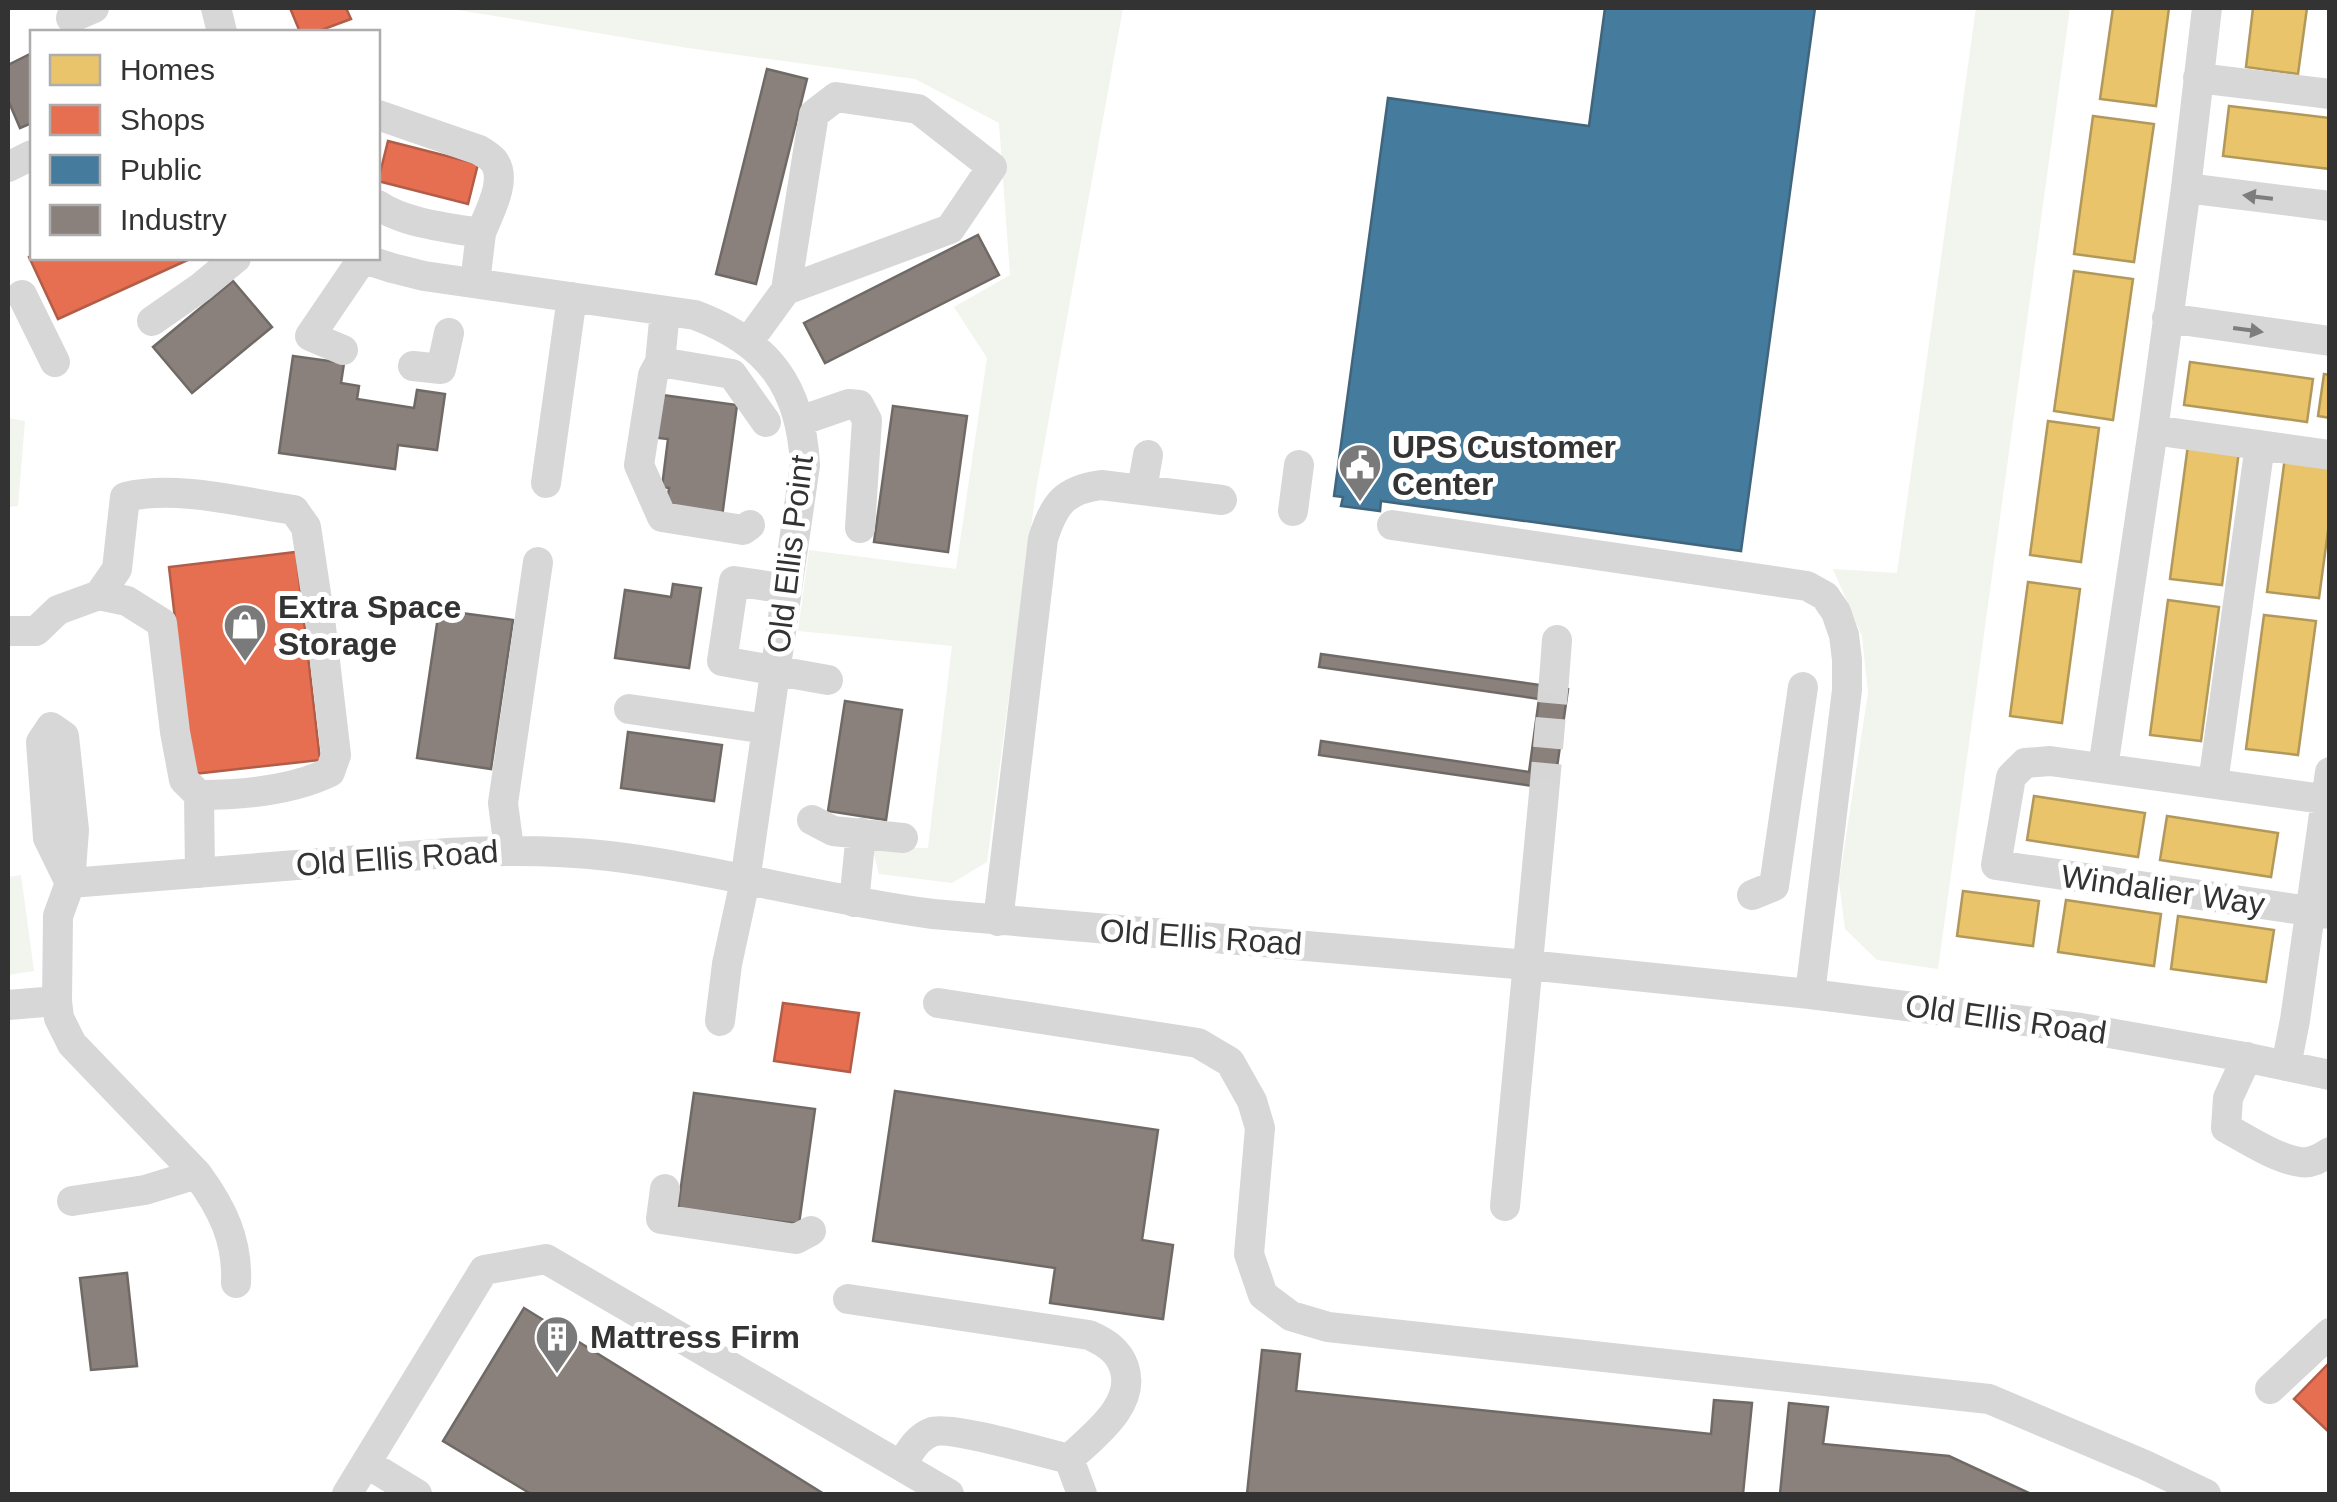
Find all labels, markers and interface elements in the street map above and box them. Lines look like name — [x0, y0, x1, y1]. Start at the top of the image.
legend — [30, 30, 380, 260]
text: Homes — [120, 53, 215, 86]
text: Shops — [120, 103, 205, 136]
text: Public — [120, 153, 202, 186]
one-way arrow — [2241, 188, 2273, 204]
text: Industry — [120, 203, 227, 236]
one-way arrow — [2233, 322, 2265, 338]
place label: UPS Customer Center — [1392, 429, 1616, 502]
public building icon: UPS Customer Center — [1337, 442, 1383, 503]
street label: Old Ellis Point — [760, 453, 820, 655]
place label: Extra Space Storage — [278, 589, 461, 662]
shop icon: Extra Space Storage — [222, 602, 268, 663]
street label: Old Ellis Road — [295, 833, 499, 883]
street label: Windalier Way — [2059, 858, 2267, 922]
street label: Old Ellis Road — [1099, 912, 1303, 962]
street label: Old Ellis Road — [1903, 987, 2109, 1051]
building icon: Mattress Firm — [534, 1314, 580, 1375]
place label: Mattress Firm — [590, 1319, 800, 1355]

